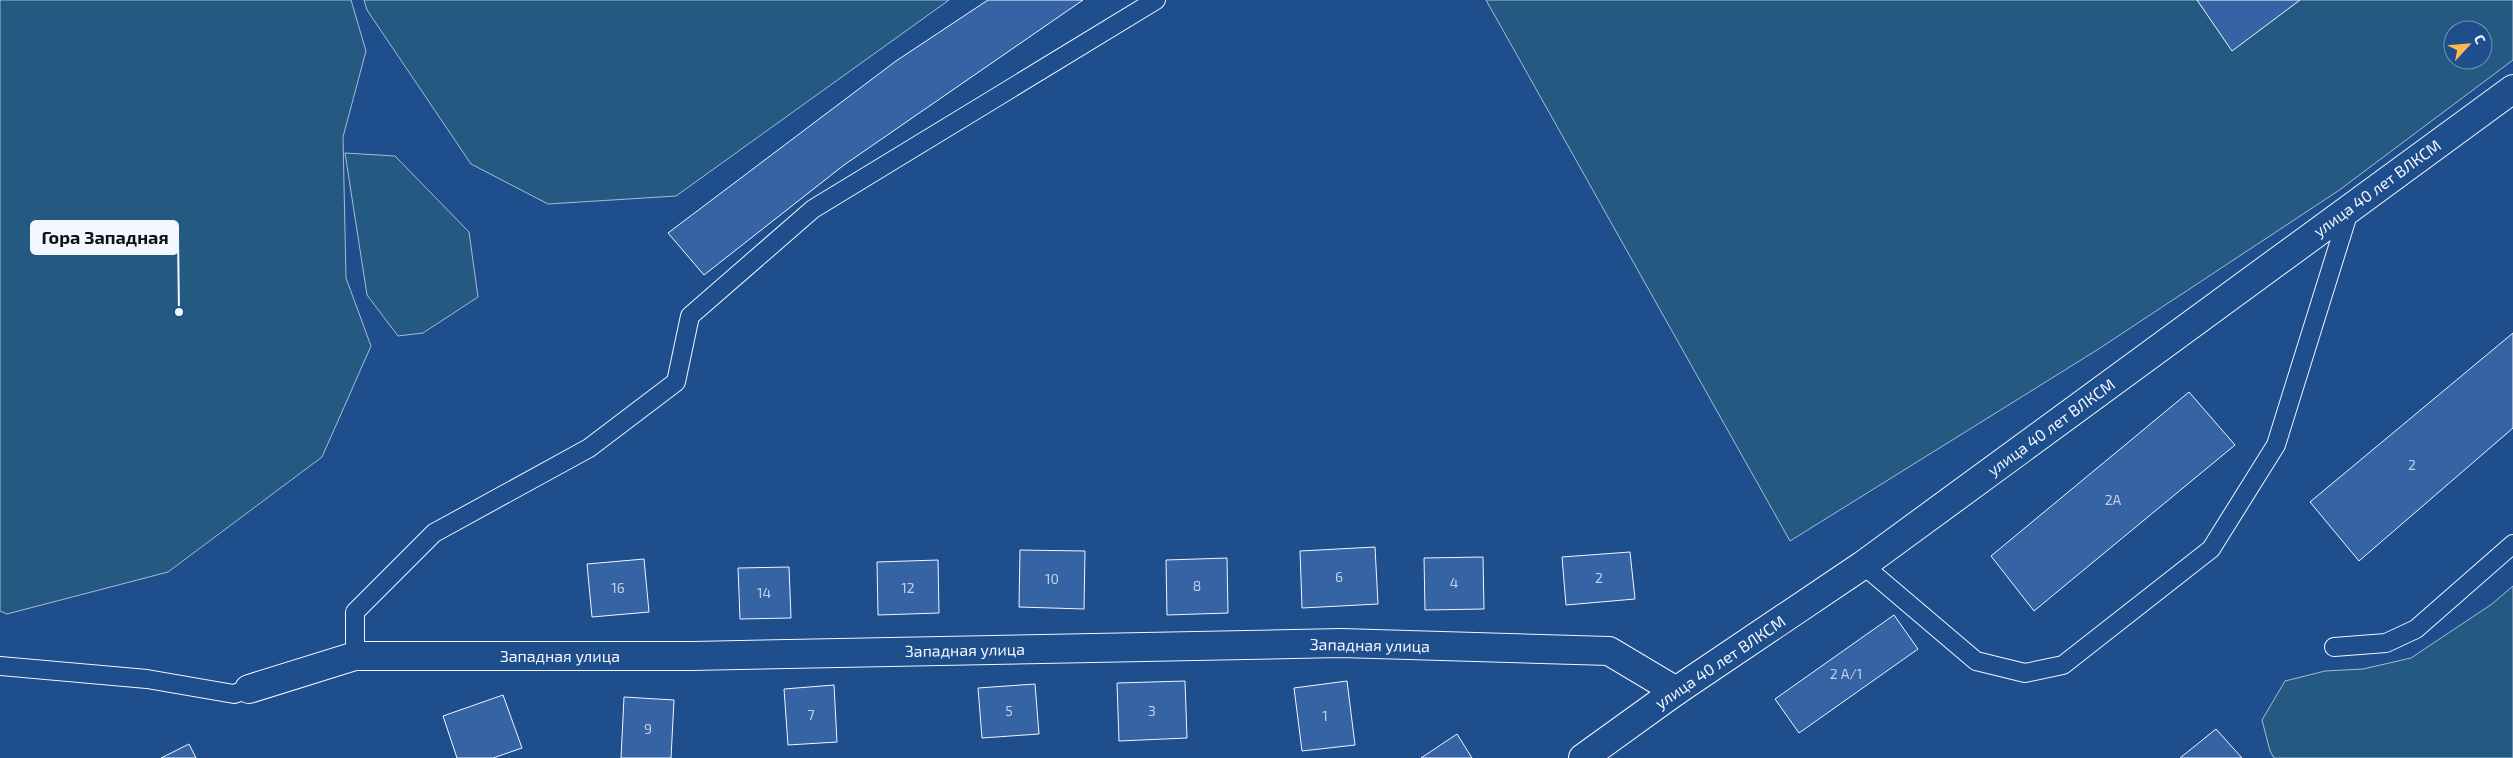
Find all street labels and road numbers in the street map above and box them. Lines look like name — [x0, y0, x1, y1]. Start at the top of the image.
street label: улица 40 лет ВЛКСМ — [2309, 135, 2445, 241]
street label: улица 40 лет ВЛКСМ — [1983, 374, 2119, 480]
street label: улица 40 лет ВЛКСМ — [1651, 611, 1789, 713]
street label: Западная улица — [1310, 634, 1430, 656]
street label: Западная улица — [905, 639, 1025, 661]
street label: Западная улица — [500, 646, 620, 666]

